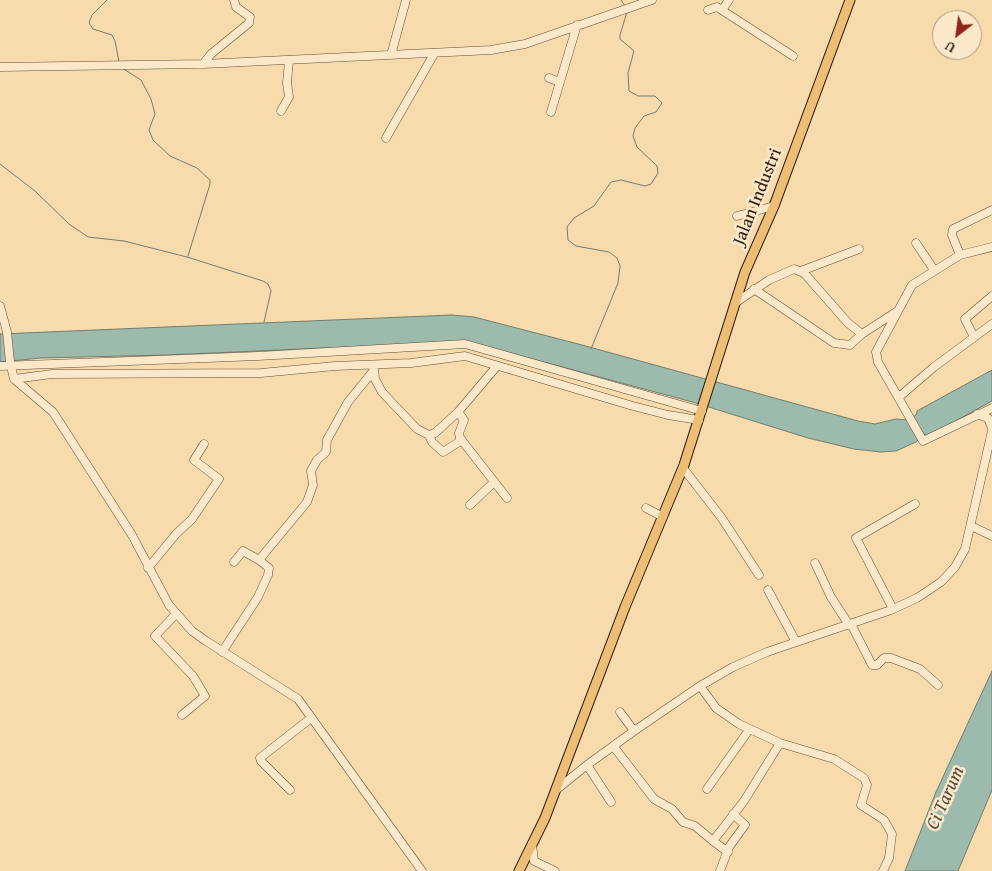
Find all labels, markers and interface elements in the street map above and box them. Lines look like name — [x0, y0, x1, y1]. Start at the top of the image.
north arrow — [932, 10, 982, 60]
text: U — [941, 36, 959, 58]
street label: Jalan Industri — [729, 145, 787, 249]
water label: Ci Tarum — [922, 763, 970, 833]

